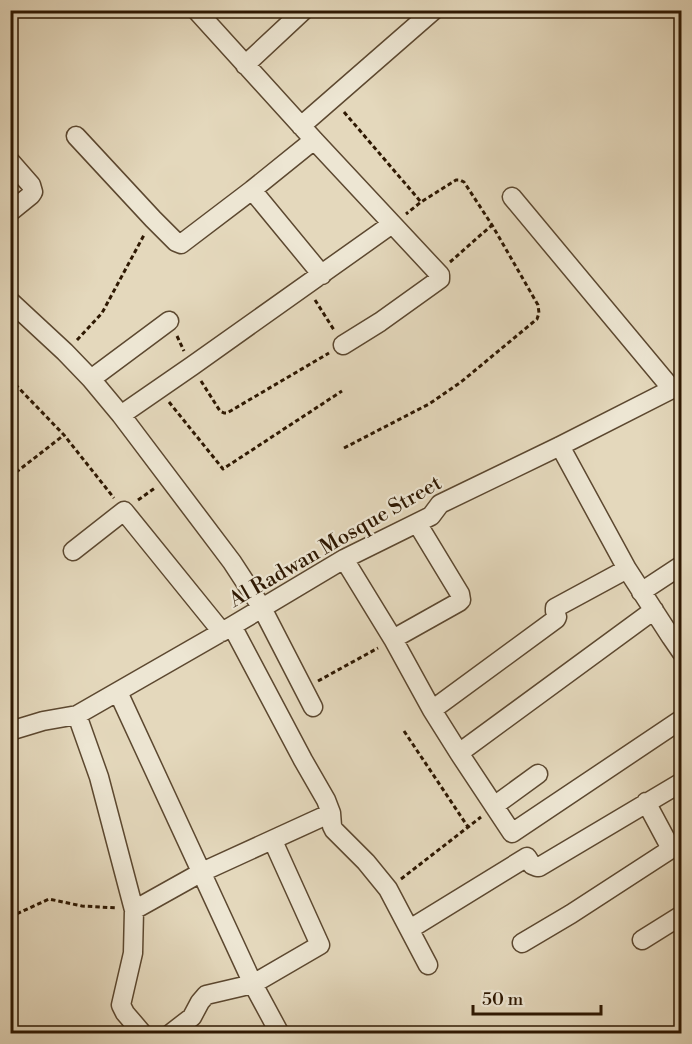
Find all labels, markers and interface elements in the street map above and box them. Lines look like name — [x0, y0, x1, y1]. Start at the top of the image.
street label: Al Radwan Mosque Street — [224, 470, 447, 614]
scale bar — [473, 978, 600, 1016]
text: 50 m — [482, 988, 524, 1011]

